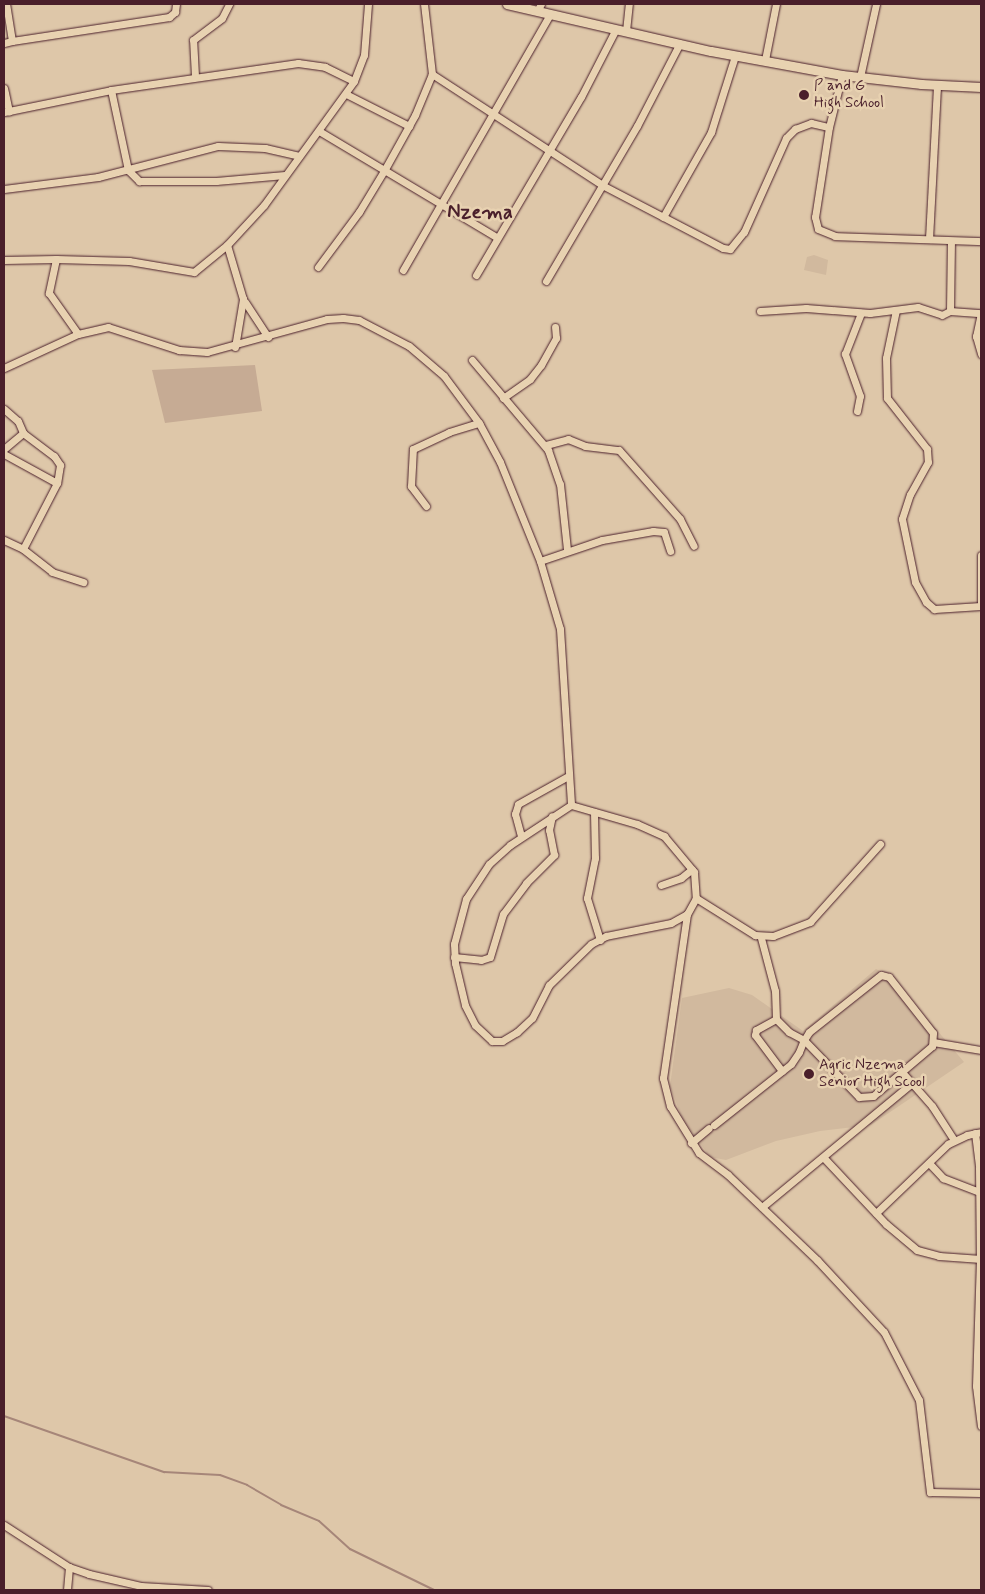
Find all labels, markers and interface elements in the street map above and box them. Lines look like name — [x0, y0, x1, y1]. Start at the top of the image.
place label: P and G High School — [814, 77, 884, 112]
marker: P and G High School — [798, 89, 810, 101]
district label: Nzema — [447, 200, 513, 224]
place label: Agric Nzema Senior High Scool — [819, 1056, 925, 1091]
marker: Agric Nzema Senior High Scool — [803, 1068, 815, 1080]

